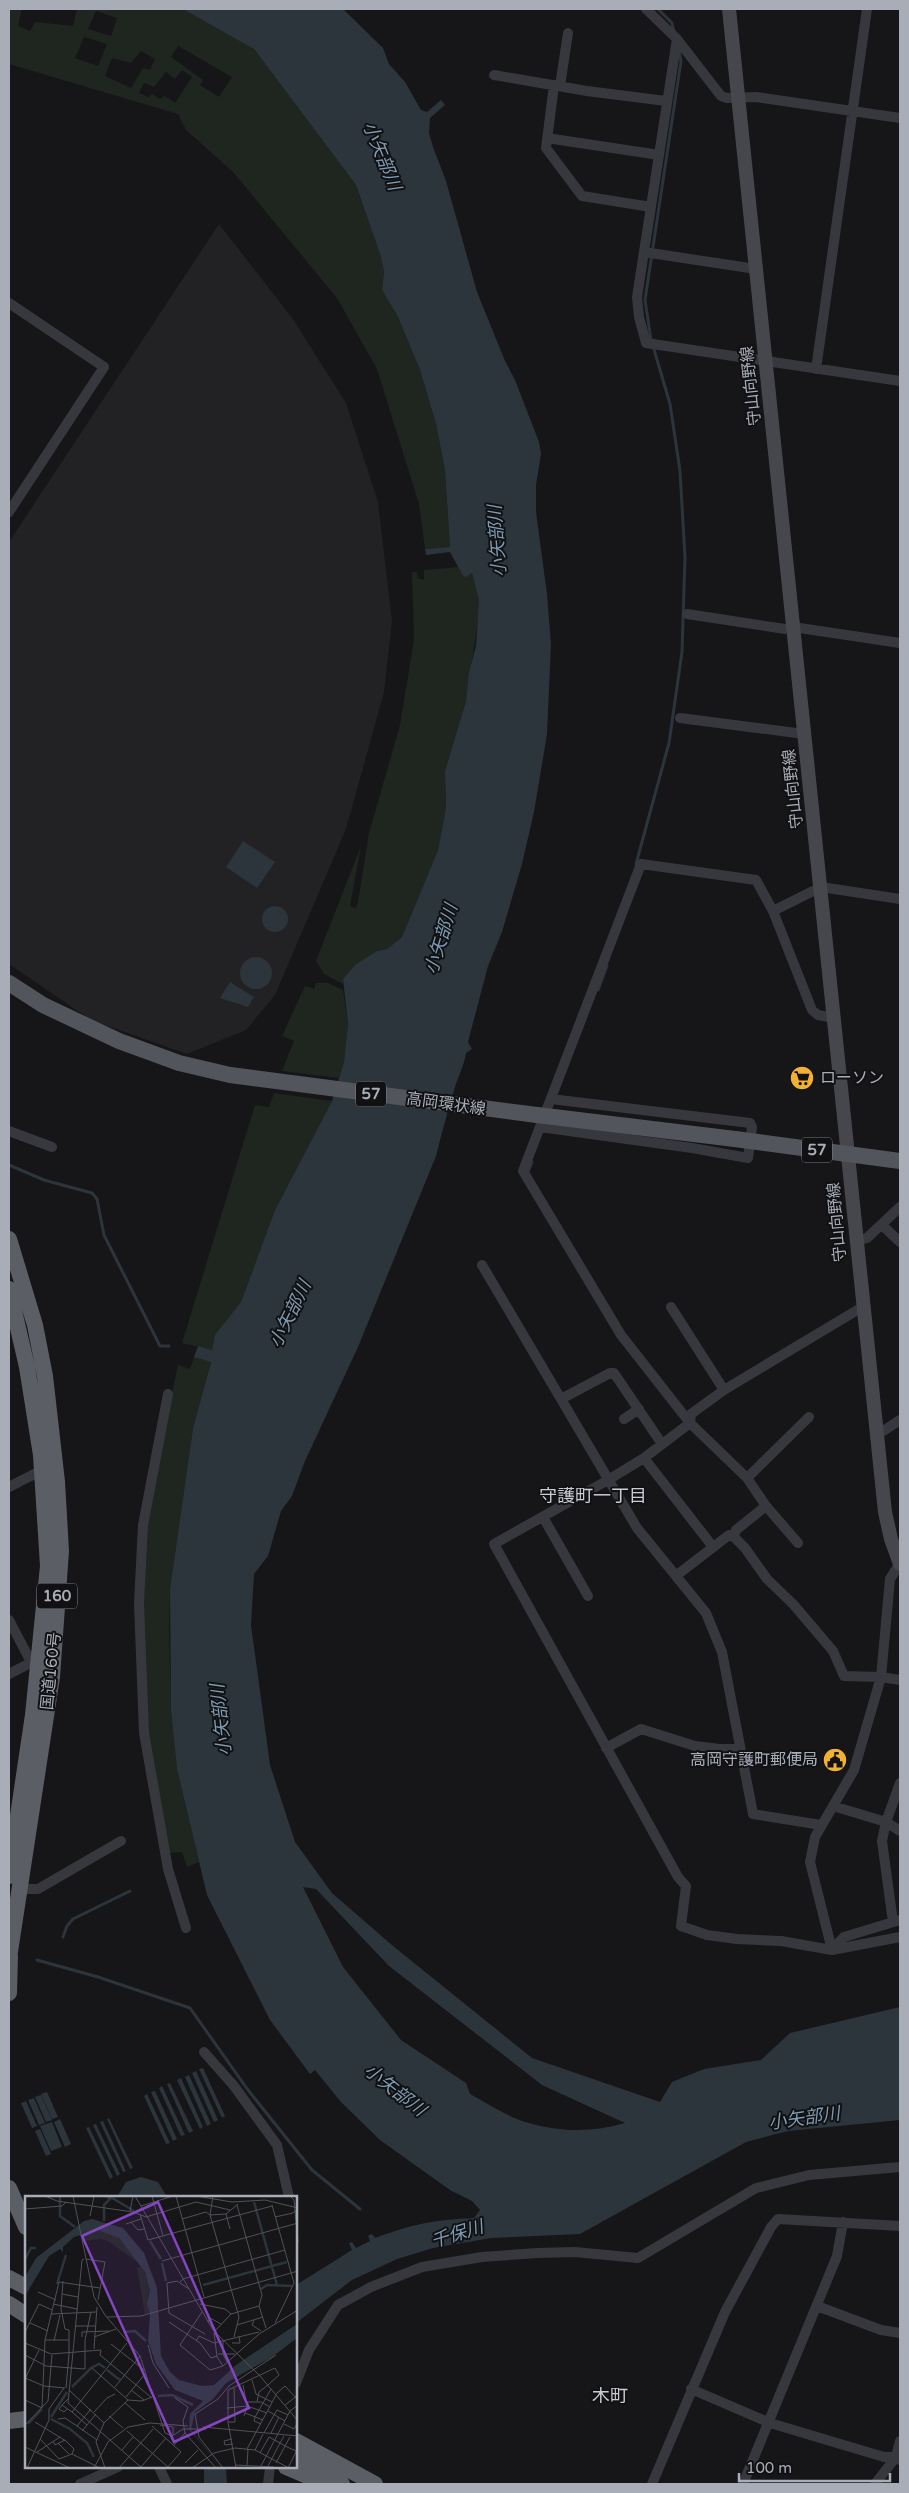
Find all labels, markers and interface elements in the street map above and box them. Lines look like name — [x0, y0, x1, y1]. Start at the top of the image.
water label: 小矢部川 — [358, 119, 406, 195]
street label: 守山向野線 — [737, 345, 765, 427]
water label: 小矢部川 — [483, 502, 510, 578]
street label: 守山向野線 — [779, 748, 807, 830]
water label: 小矢部川 — [420, 899, 463, 977]
supermarket icon: ローソン — [789, 1065, 815, 1091]
place label: ローソン — [820, 1068, 884, 1088]
road number: 57 — [356, 1082, 386, 1106]
street label: 高岡環状線 — [405, 1089, 487, 1119]
road number: 57 — [802, 1138, 832, 1162]
street label: 守山向野線 — [824, 1181, 850, 1263]
water label: 小矢部川 — [264, 1275, 317, 1351]
district label: 守護町一丁目 — [539, 1485, 647, 1507]
road number: 160 — [37, 1584, 77, 1608]
street label: 国道160号 — [37, 1631, 65, 1711]
water label: 小矢部川 — [206, 1681, 236, 1757]
public building icon: 高岡守護町郵便局 — [822, 1747, 848, 1773]
place label: 高岡守護町郵便局 — [690, 1750, 818, 1770]
water label: 小矢部川 — [360, 2059, 432, 2122]
water label: 小矢部川 — [767, 2102, 843, 2134]
inset map — [25, 2196, 298, 2468]
water label: 千保川 — [428, 2215, 488, 2252]
district label: 木町 — [592, 2385, 628, 2407]
scale bar — [739, 2450, 890, 2482]
text: 100 m — [746, 2459, 792, 2477]

